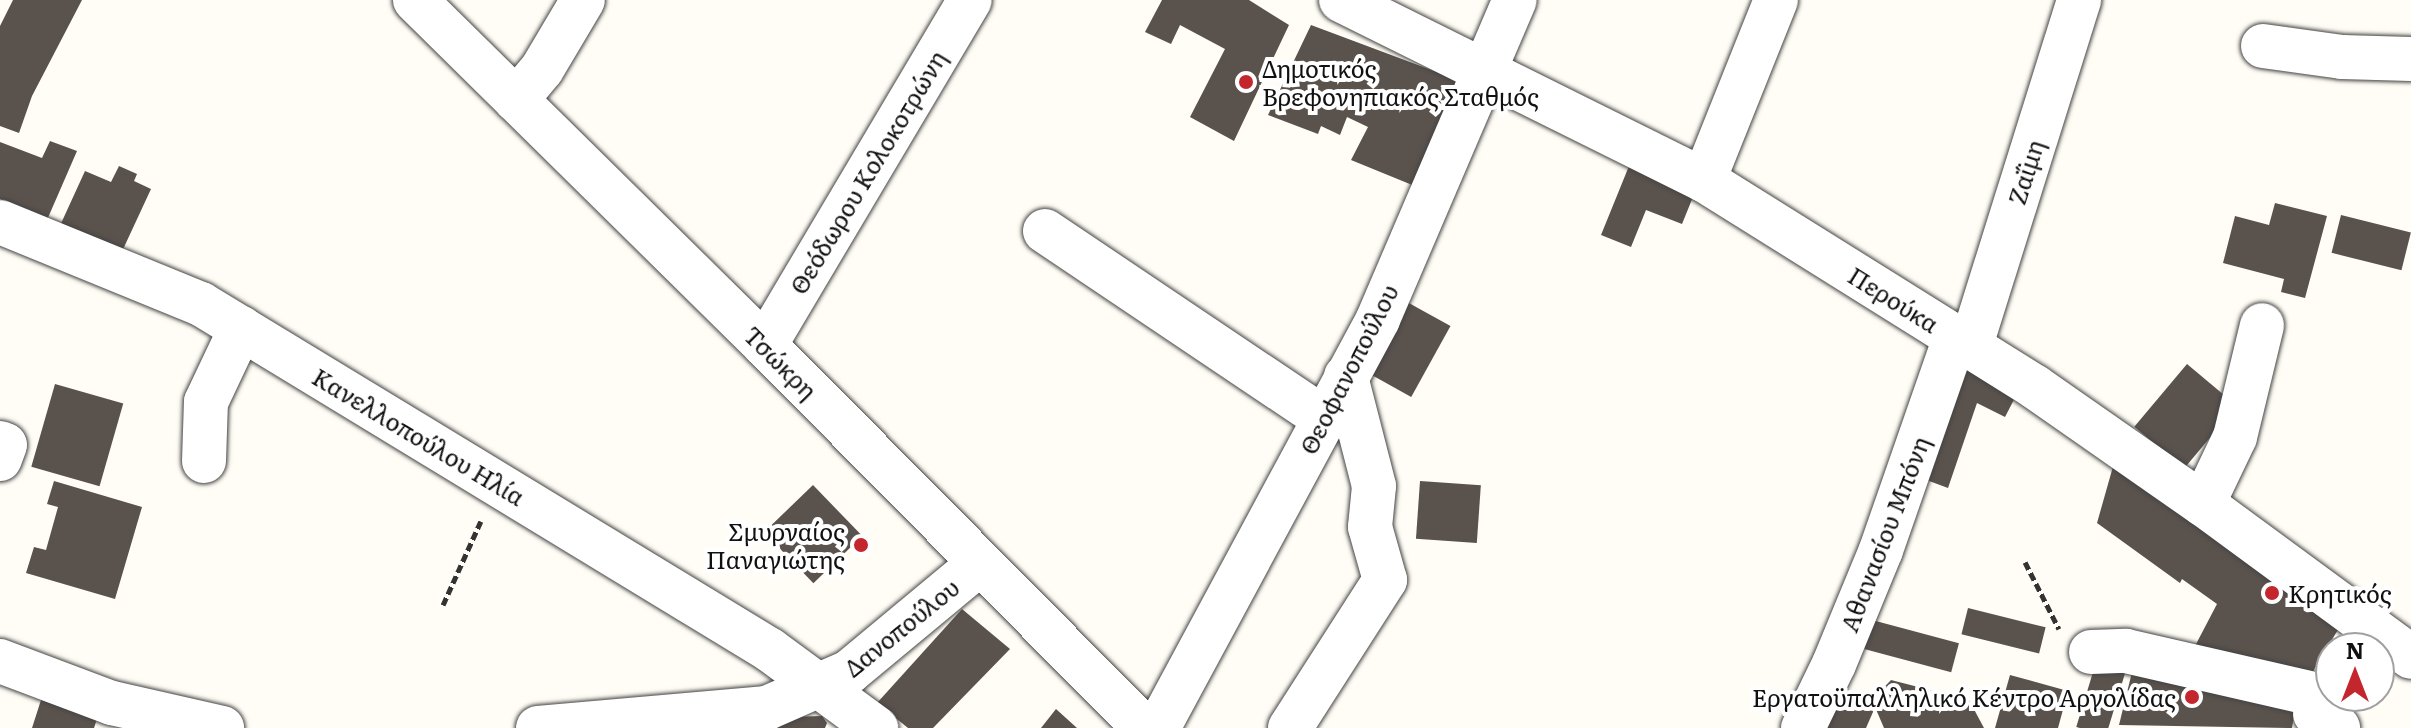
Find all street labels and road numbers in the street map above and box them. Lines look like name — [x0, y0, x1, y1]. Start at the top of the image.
street label: Θεόδωρου Κολοκοτρώνη — [783, 45, 951, 299]
street label: Ζαΐμη — [2001, 136, 2049, 208]
street label: Περούκα — [1843, 260, 1945, 338]
street label: Θεοφανοπούλου — [1293, 279, 1403, 459]
street label: Τσώκρη — [739, 320, 823, 404]
street label: Κανελλοπούλου Ηλία — [308, 361, 530, 511]
street label: Αθανασίου Μπόνη — [1834, 432, 1934, 636]
street label: Δανοπούλου — [838, 572, 964, 682]

